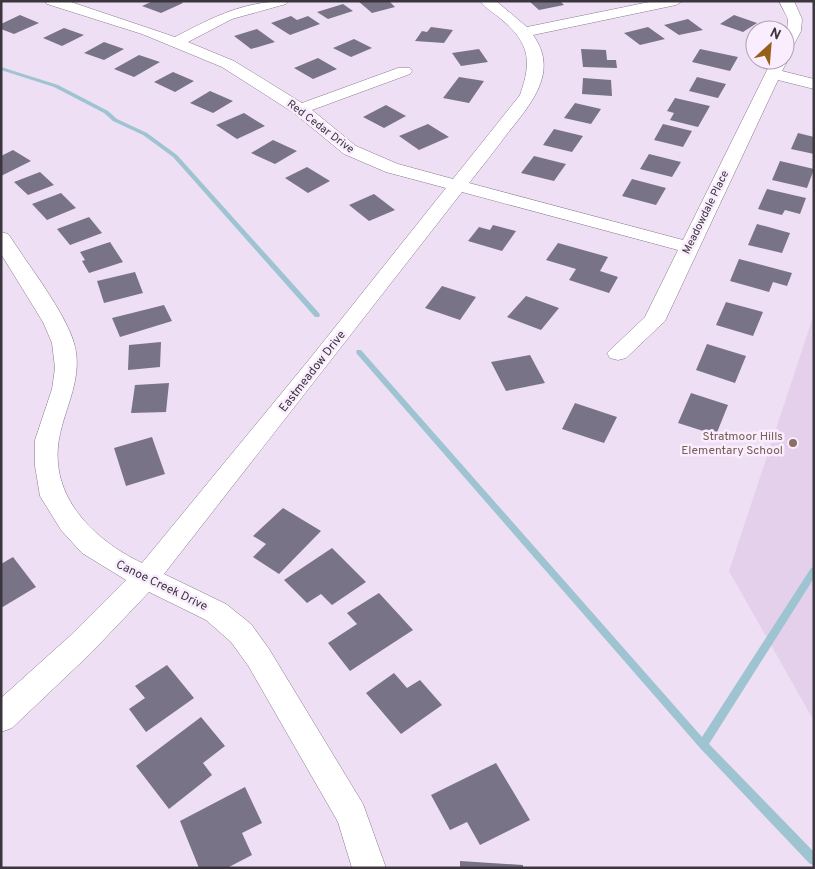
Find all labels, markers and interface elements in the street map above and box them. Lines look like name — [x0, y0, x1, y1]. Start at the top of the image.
north arrow — [745, 20, 795, 70]
text: N — [767, 25, 783, 45]
street label: Red Cedar Drive — [284, 97, 357, 157]
street label: Meadowdale Place — [680, 168, 732, 257]
street label: Eastmeadow Drive — [276, 328, 350, 416]
place label: Stratmoor Hills Elementary School — [681, 429, 783, 459]
marker: Stratmoor Hills Elementary School — [787, 437, 799, 449]
street label: Canoe Creek Drive — [113, 557, 210, 615]

